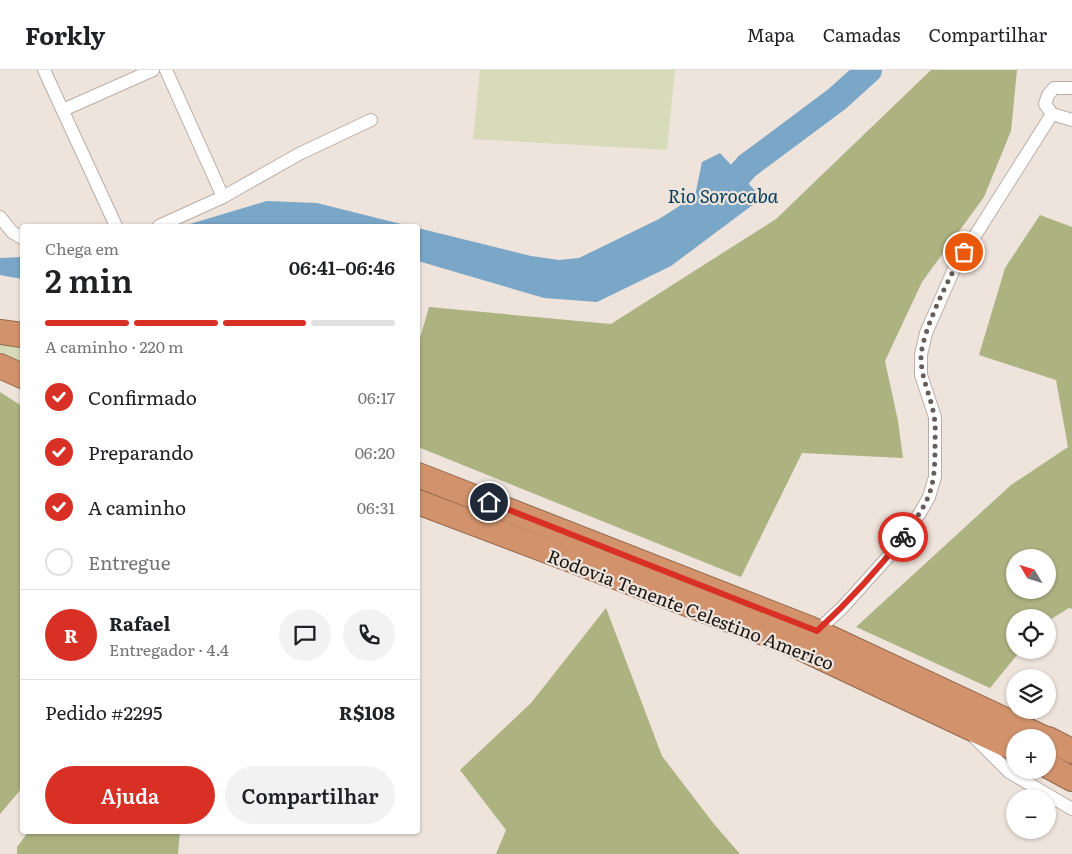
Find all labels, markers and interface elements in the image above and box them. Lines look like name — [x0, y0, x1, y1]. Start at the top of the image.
text: Forkly — [25, 17, 105, 52]
text: Mapa — [747, 21, 795, 48]
text: Camadas — [823, 21, 900, 48]
text: Compartilhar — [928, 21, 1047, 48]
water label: Rio Sorocaba — [668, 181, 779, 209]
pin — [943, 231, 985, 273]
text: Chega em — [45, 236, 119, 260]
icon: bag — [950, 238, 978, 266]
text: 06:41–06:46 — [289, 253, 395, 281]
text: 2 min — [45, 255, 133, 303]
text: A caminho · 220 m — [45, 334, 184, 358]
icon: check — [45, 383, 73, 411]
text: Confirmado — [88, 383, 197, 411]
text: 06:17 — [358, 385, 395, 409]
icon: check — [45, 438, 73, 466]
text: Preparando — [88, 438, 194, 466]
text: 06:20 — [355, 440, 395, 464]
pin — [468, 481, 510, 523]
icon: home — [475, 488, 503, 516]
icon: check — [45, 493, 73, 521]
text: A caminho — [88, 493, 186, 521]
text: 06:31 — [357, 495, 395, 519]
courier — [878, 512, 928, 562]
icon: bike — [889, 523, 917, 551]
street label: Rodovia Tenente Celestino Americo — [544, 542, 838, 676]
text: Entregue — [88, 548, 171, 576]
north arrow — [1006, 549, 1056, 599]
map controls — [1006, 549, 1056, 839]
text: Rafael — [109, 609, 170, 637]
button: chat — [279, 609, 331, 661]
button: phone — [343, 609, 395, 661]
button: locate — [1006, 609, 1056, 659]
text: R — [64, 621, 78, 649]
text: Entregador · 4.4 — [109, 637, 229, 661]
button: layers — [1006, 669, 1056, 719]
text: Pedido #2295 — [45, 698, 162, 726]
text: R$108 — [339, 698, 395, 726]
button: + — [1006, 729, 1056, 779]
button: Ajuda — [45, 766, 215, 824]
button: Compartilhar — [225, 766, 395, 824]
button: − — [1006, 789, 1056, 839]

